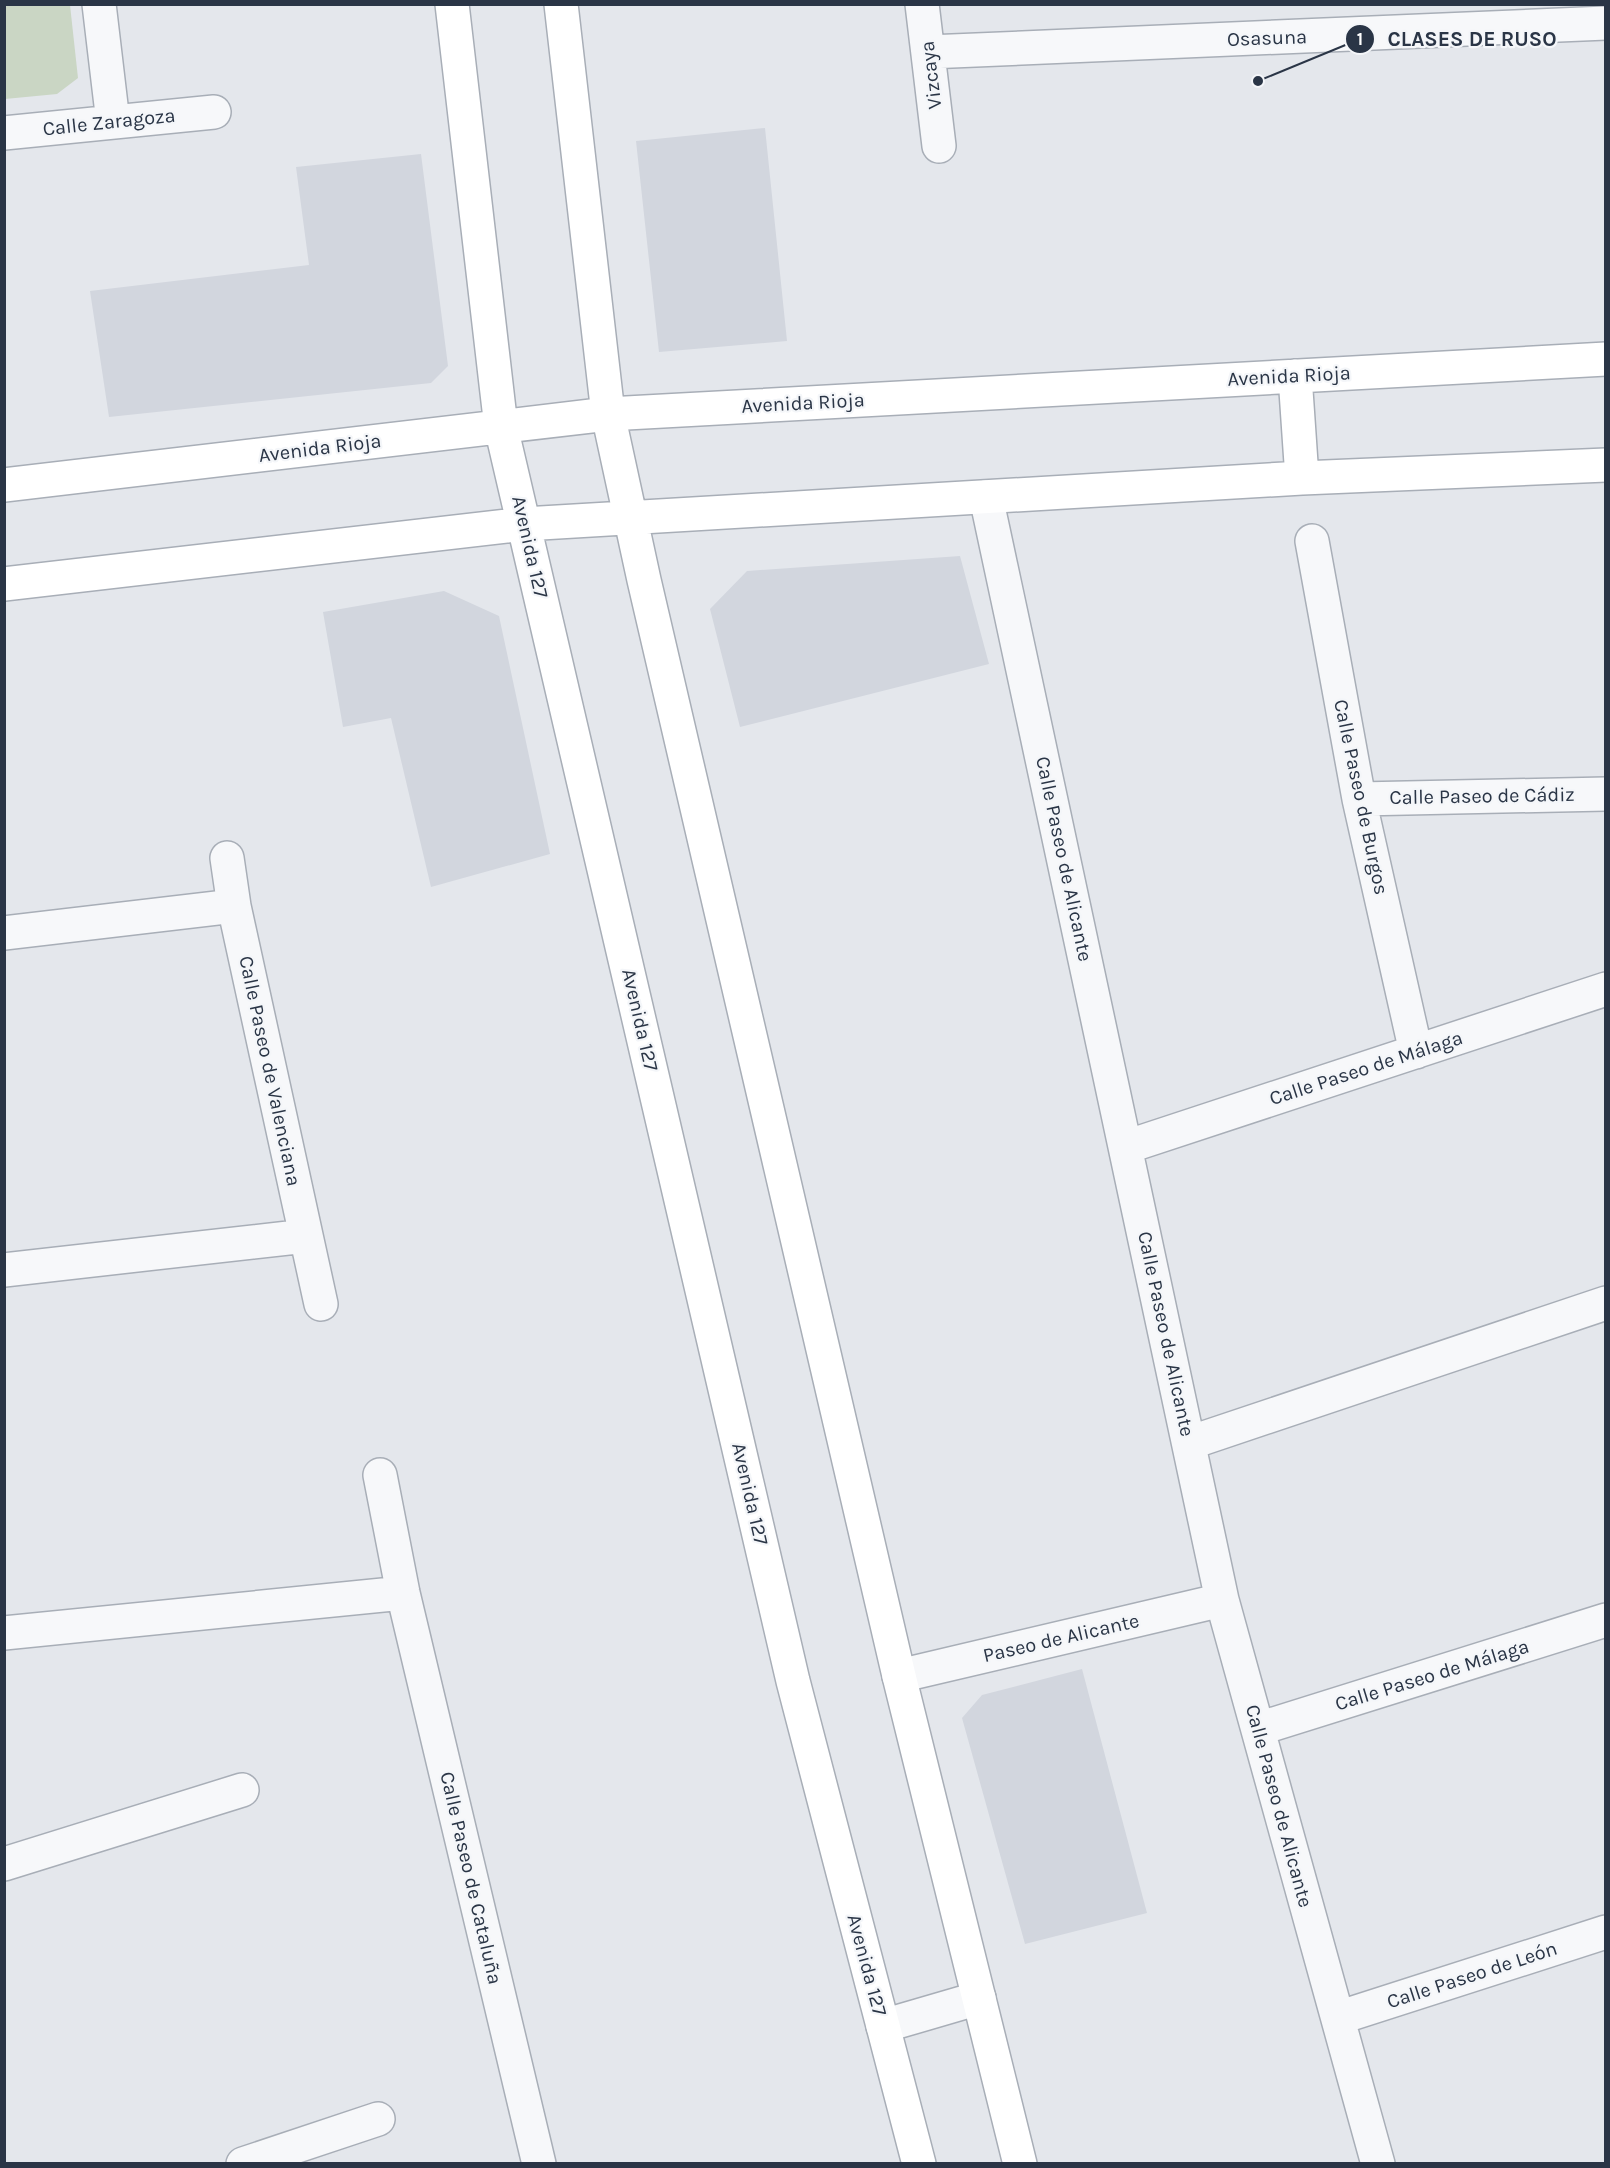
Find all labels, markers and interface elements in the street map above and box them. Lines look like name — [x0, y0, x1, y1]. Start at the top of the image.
callout: CLASES DE RUSO — [1345, 20, 1568, 59]
street label: Osasuna — [1227, 25, 1307, 51]
text: CLASES DE RUSO — [1388, 27, 1557, 51]
text: 1 — [1357, 28, 1363, 50]
street label: Vizcaya — [915, 40, 947, 110]
street label: Calle Zaragoza — [42, 104, 176, 140]
street label: Avenida Rioja — [1227, 361, 1351, 391]
street label: Avenida Rioja — [741, 388, 865, 418]
street label: Avenida Rioja — [257, 429, 383, 467]
street label: Avenida 127 — [507, 493, 553, 601]
street label: Calle Paseo de Burgos — [1329, 697, 1393, 897]
street label: Calle Paseo de Alicante — [1031, 754, 1097, 964]
street label: Calle Paseo de Cádiz — [1389, 783, 1575, 809]
street label: Calle Paseo de Valenciana — [234, 954, 306, 1188]
street label: Avenida 127 — [617, 966, 663, 1074]
street label: Calle Paseo de Málaga — [1267, 1026, 1465, 1110]
street label: Calle Paseo de Alicante — [1133, 1229, 1199, 1439]
street label: Avenida 127 — [727, 1440, 773, 1548]
street label: Paseo de Alicante — [981, 1609, 1141, 1667]
street label: Calle Paseo de Málaga — [1332, 1635, 1532, 1715]
street label: Calle Paseo de Alicante — [1241, 1702, 1317, 1910]
street label: Calle Paseo de Cataluña — [435, 1769, 507, 1987]
street label: Avenida 127 — [842, 1912, 892, 2019]
street label: Calle Paseo de León — [1384, 1937, 1560, 2013]

